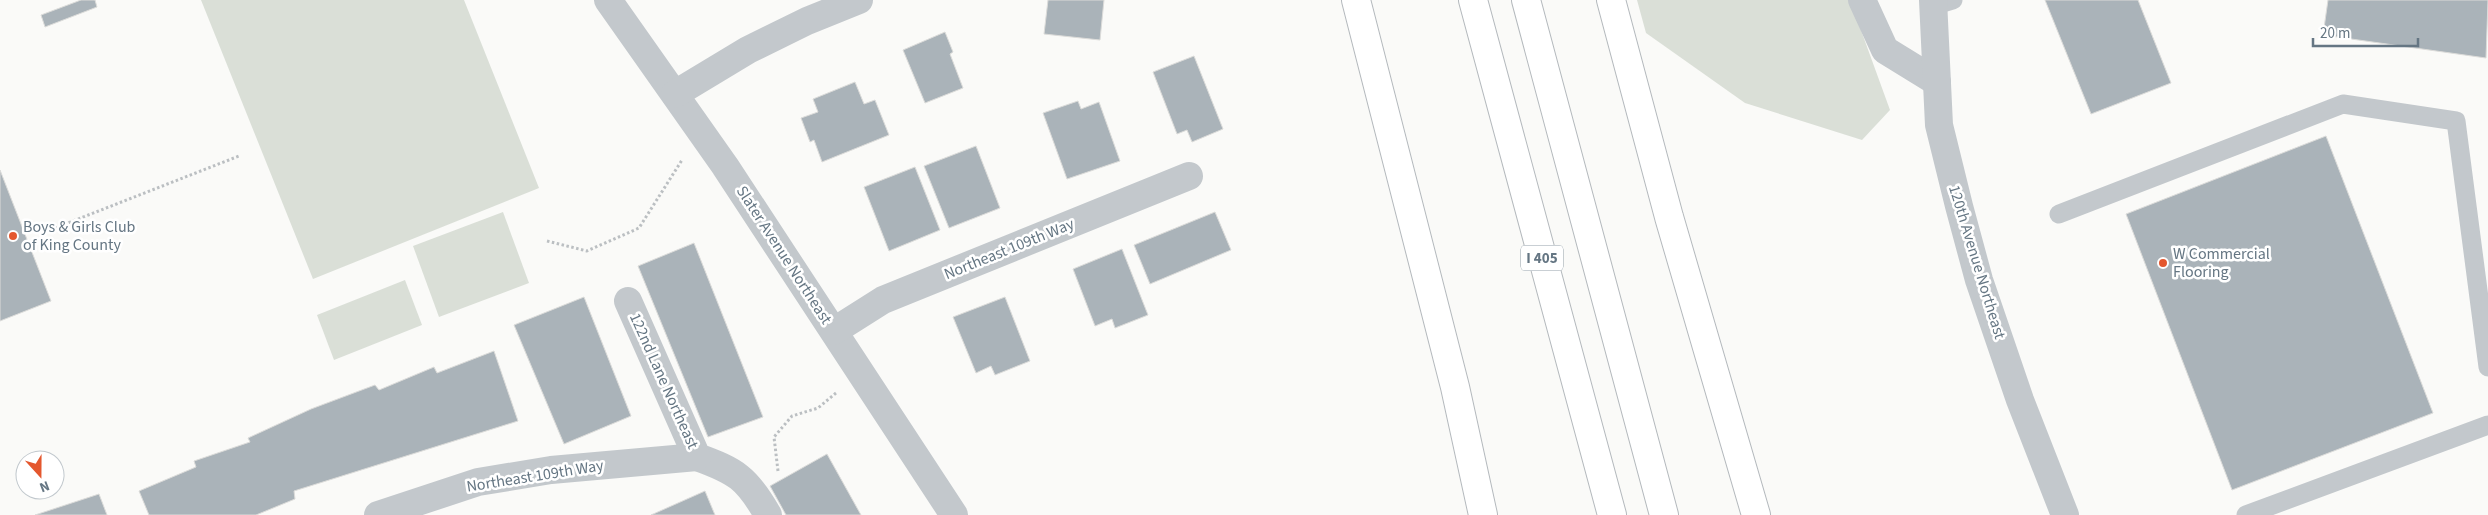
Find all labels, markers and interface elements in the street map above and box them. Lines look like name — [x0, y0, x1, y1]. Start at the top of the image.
scale bar — [2313, 15, 2418, 47]
text: 20 m — [2320, 23, 2350, 44]
street label: Slater Avenue Northeast — [731, 181, 837, 329]
street label: 120th Avenue Northeast — [1943, 182, 2011, 342]
street label: Northeast 109th Way — [941, 213, 1078, 285]
place label: Boys & Girls Club of King County — [23, 216, 136, 256]
marker: Boys & Girls Club of King County — [7, 230, 19, 242]
place label: W Commercial Flooring — [2173, 243, 2270, 283]
road number: I 405 — [1521, 246, 1563, 270]
marker: W Commercial Flooring — [2157, 257, 2169, 269]
street label: 122nd Lane Northeast — [624, 310, 704, 453]
north arrow — [15, 450, 65, 500]
street label: Northeast 109th Way — [465, 454, 606, 498]
text: N — [36, 475, 52, 497]

